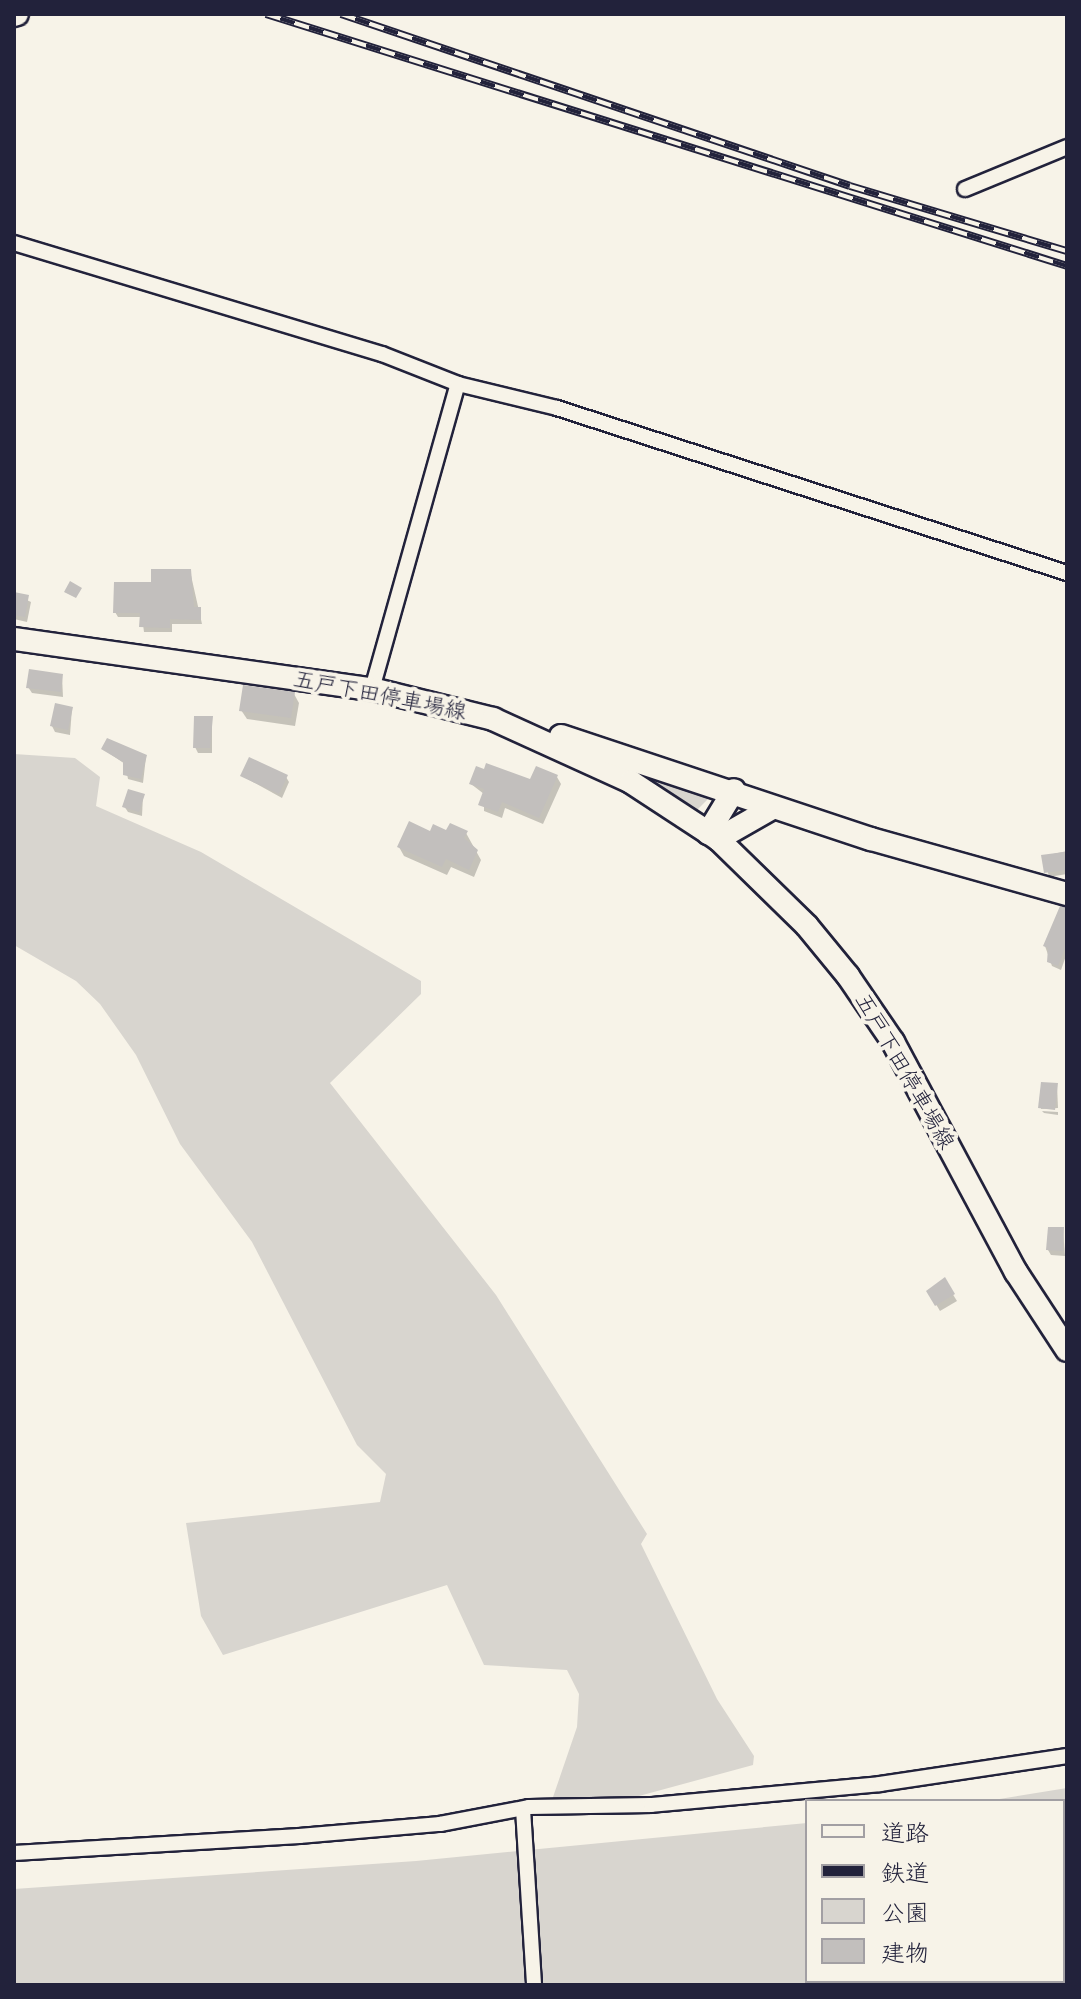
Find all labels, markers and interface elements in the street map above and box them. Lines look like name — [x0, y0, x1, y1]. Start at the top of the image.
street label: 五戸下田停車場線 — [291, 665, 469, 725]
street label: 五戸下田停車場線 — [850, 988, 960, 1154]
legend — [805, 1799, 1065, 1983]
text: 道路 — [881, 1817, 929, 1849]
text: 鉄道 — [881, 1857, 929, 1889]
text: 公園 — [881, 1897, 929, 1929]
text: 建物 — [881, 1937, 929, 1969]

